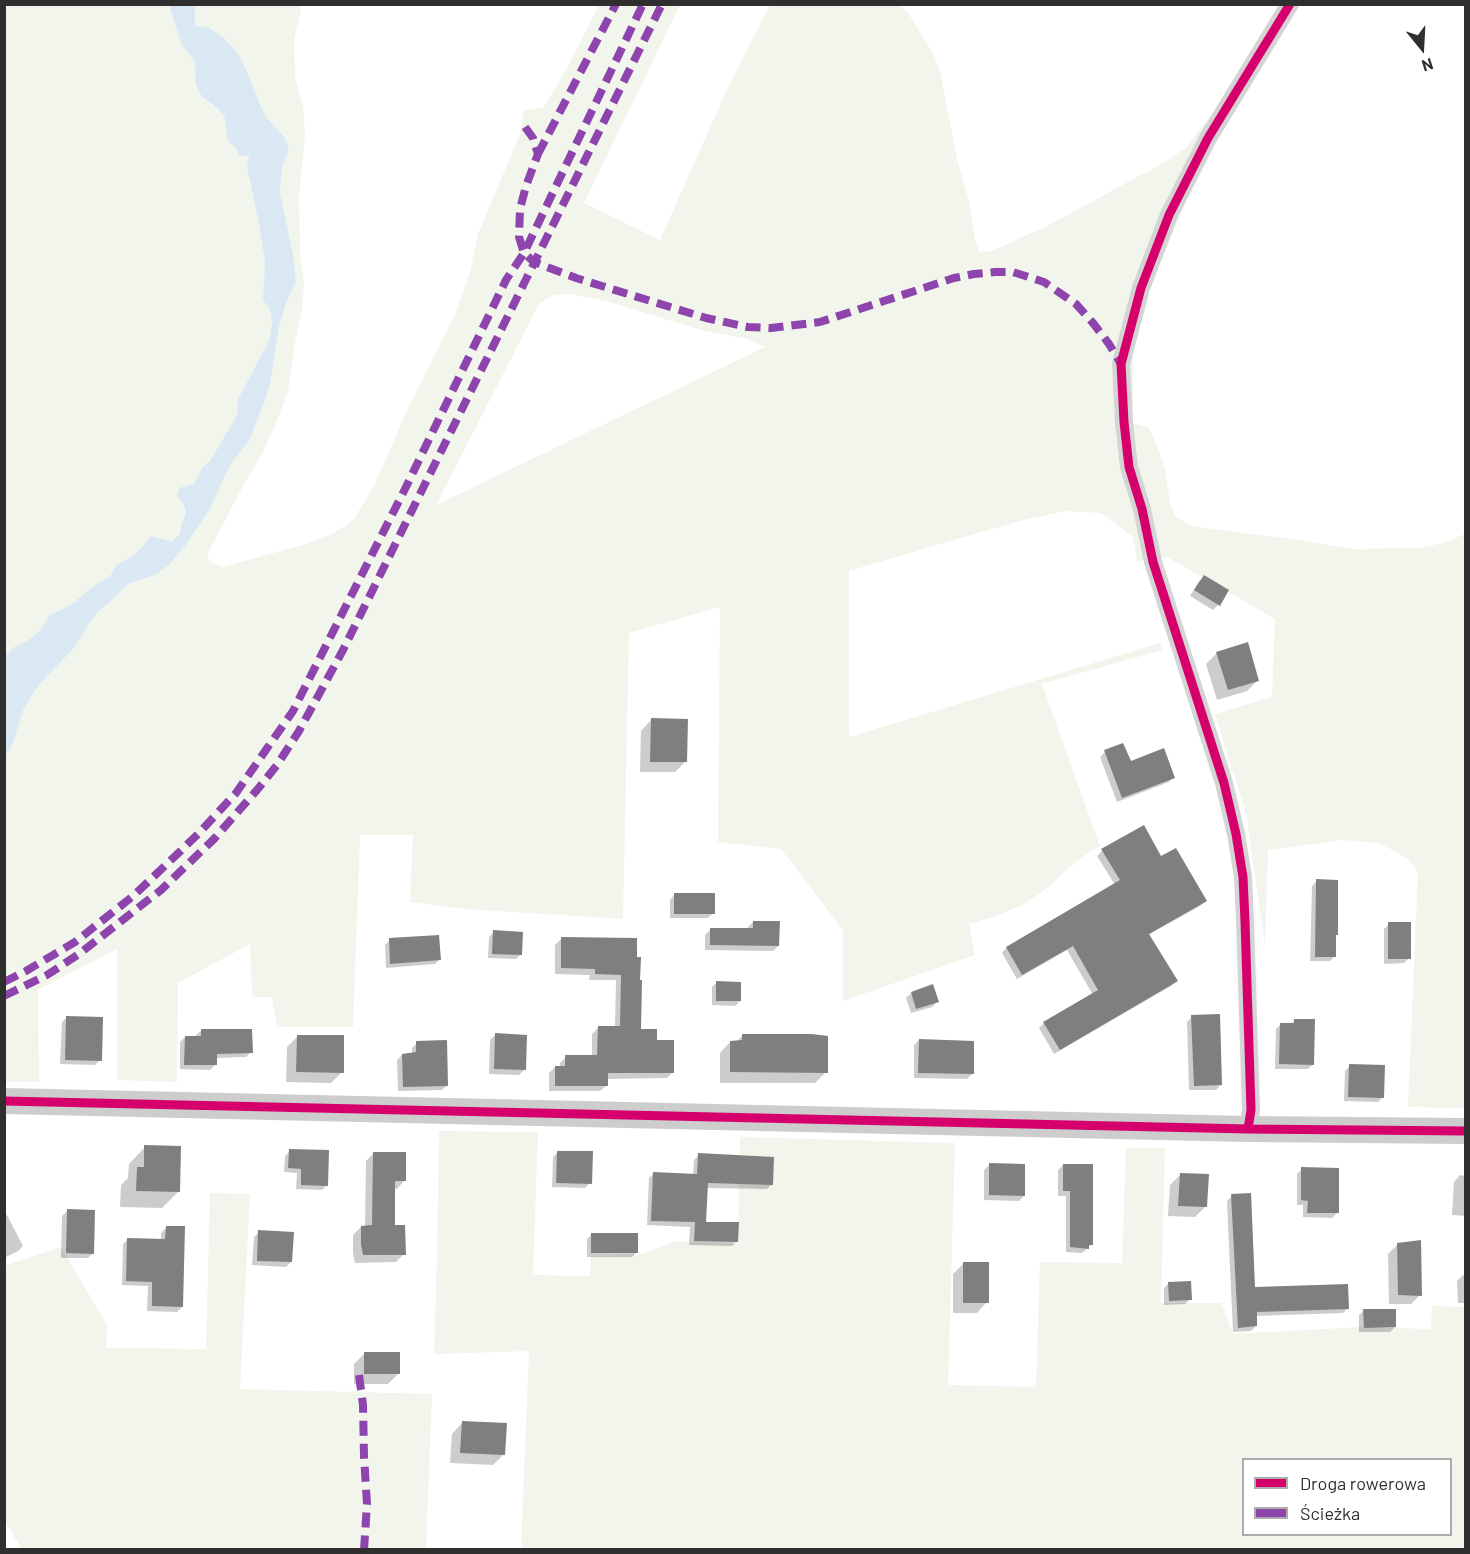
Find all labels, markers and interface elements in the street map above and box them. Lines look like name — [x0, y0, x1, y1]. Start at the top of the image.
north arrow — [1392, 18, 1452, 78]
text: N — [1420, 55, 1436, 76]
legend — [1242, 1458, 1452, 1536]
text: Droga rowerowa — [1300, 1472, 1426, 1494]
text: Ścieżka — [1300, 1502, 1360, 1524]

